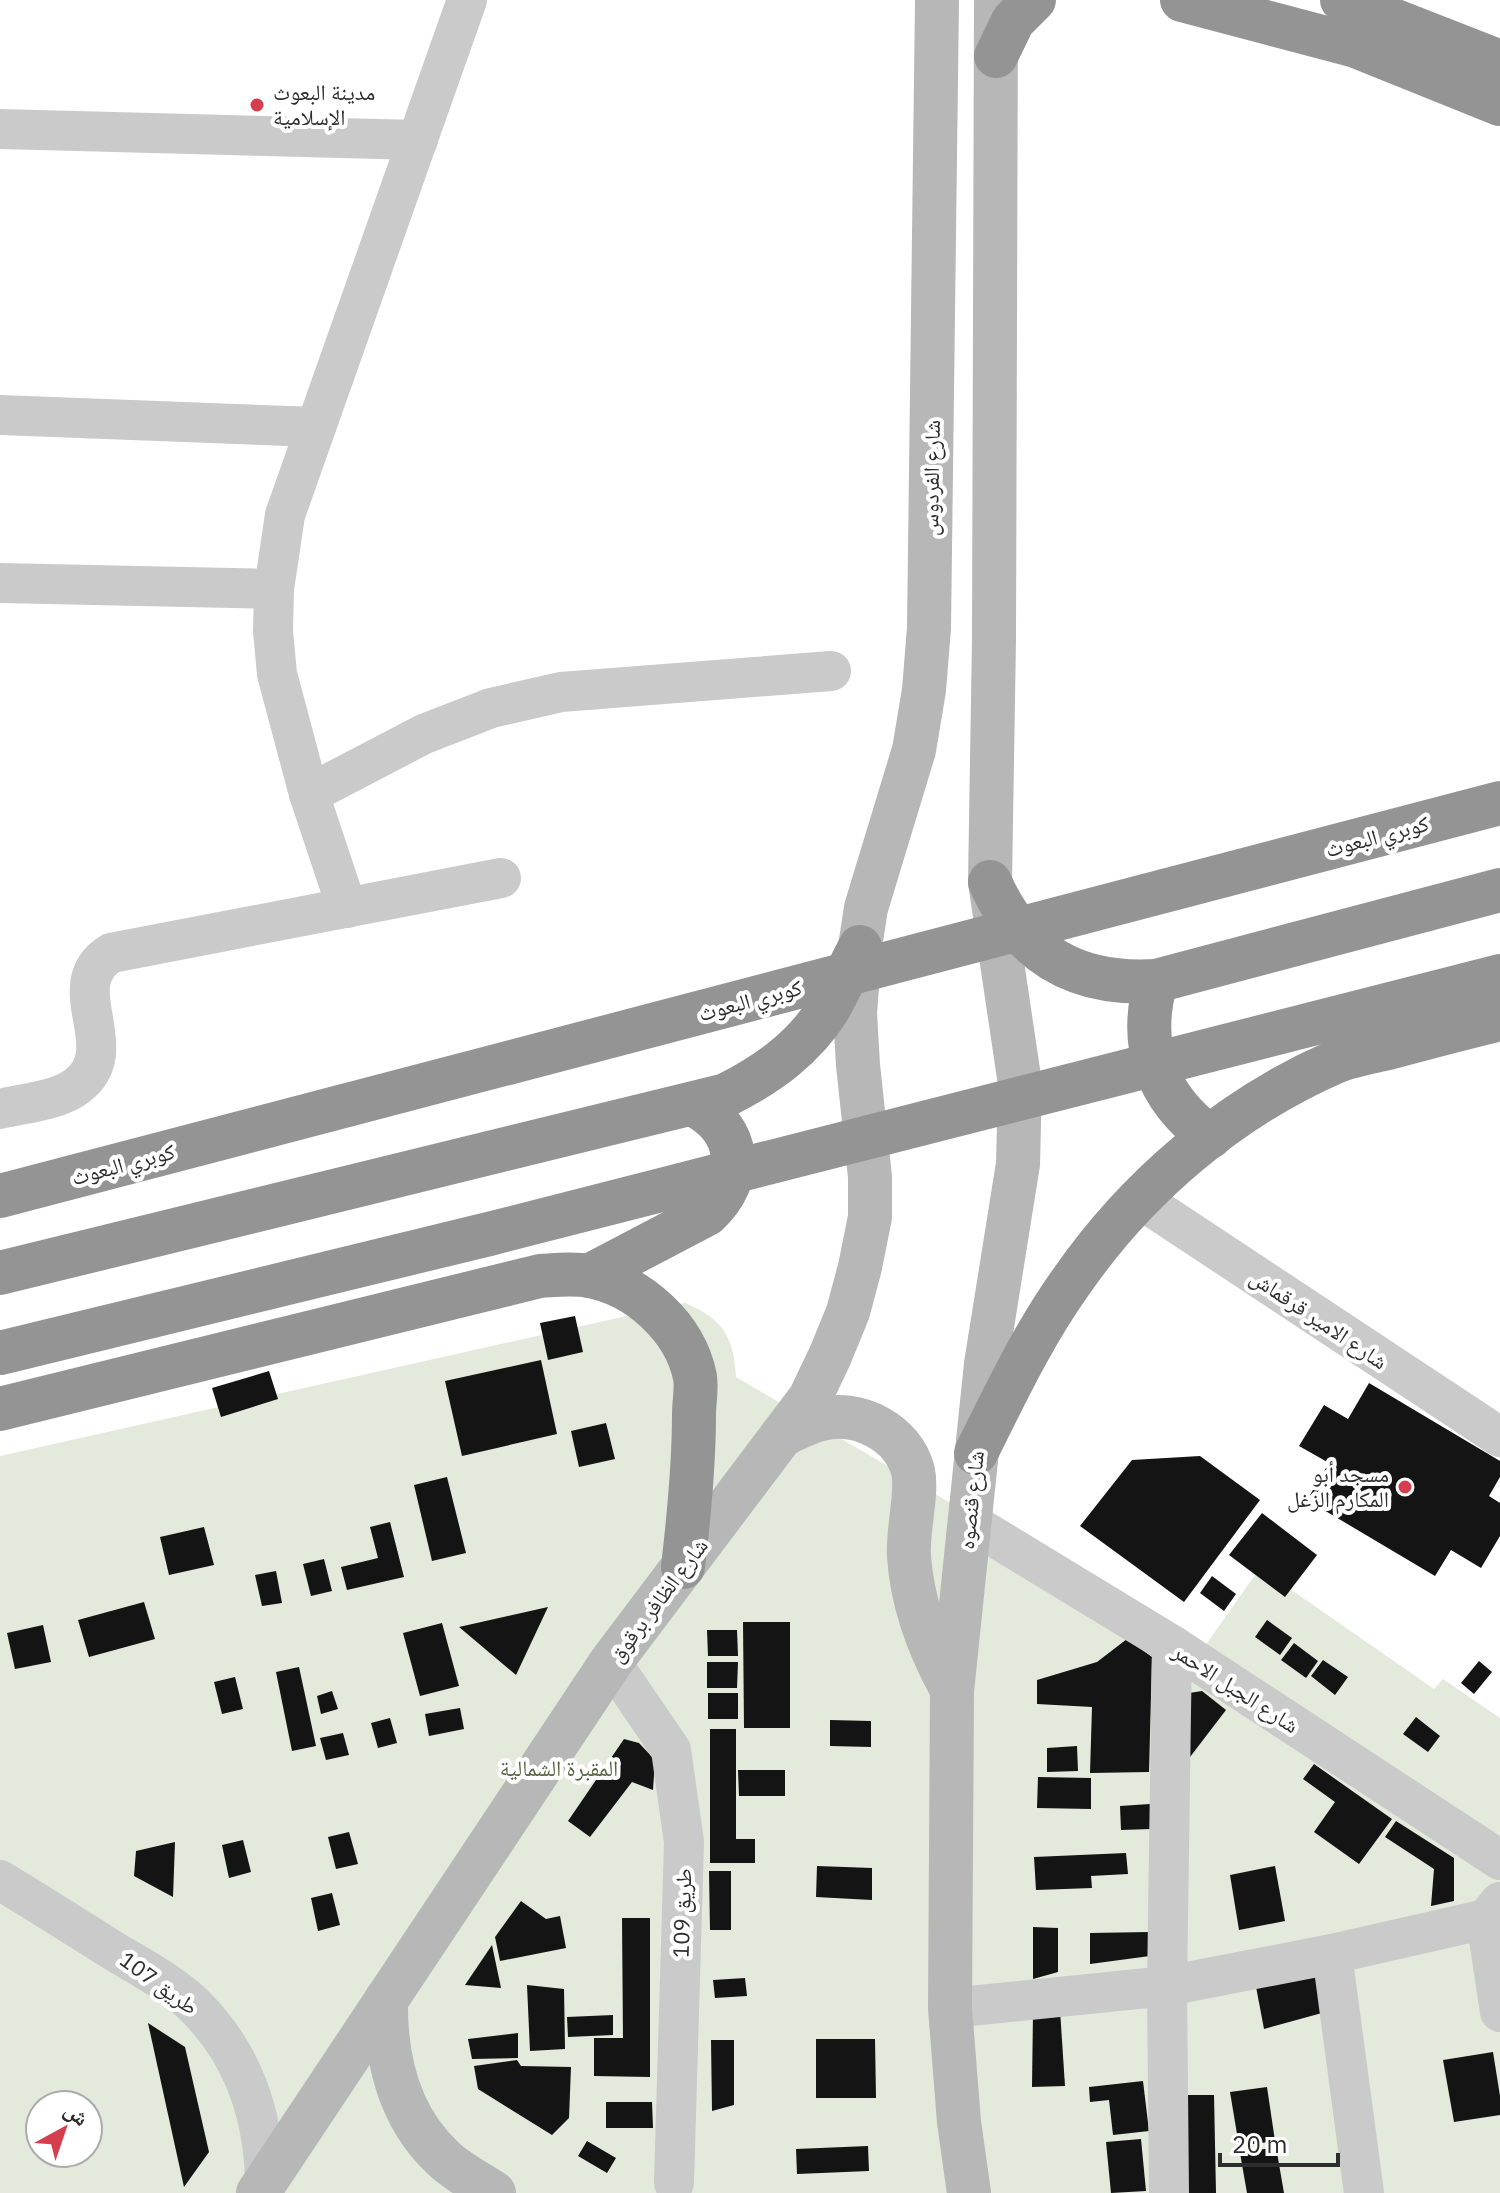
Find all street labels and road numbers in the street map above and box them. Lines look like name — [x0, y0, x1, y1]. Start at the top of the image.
street label: شارع الفردوس — [915, 420, 946, 536]
street label: كوبري البعوث — [1322, 808, 1433, 867]
street label: كوبري البعوث — [695, 972, 806, 1031]
street label: كوبري البعوث — [68, 1136, 179, 1195]
street label: شارع الامير قرقماش — [1245, 1262, 1394, 1375]
street label: شارع قنصوه — [951, 1449, 990, 1551]
street label: شارع الظافر برقوق — [601, 1532, 714, 1668]
street label: شارع الجبل الاحمر — [1167, 1635, 1305, 1739]
street label: طريق 109 — [665, 1868, 698, 1958]
street label: طريق 107 — [114, 1944, 204, 2021]

